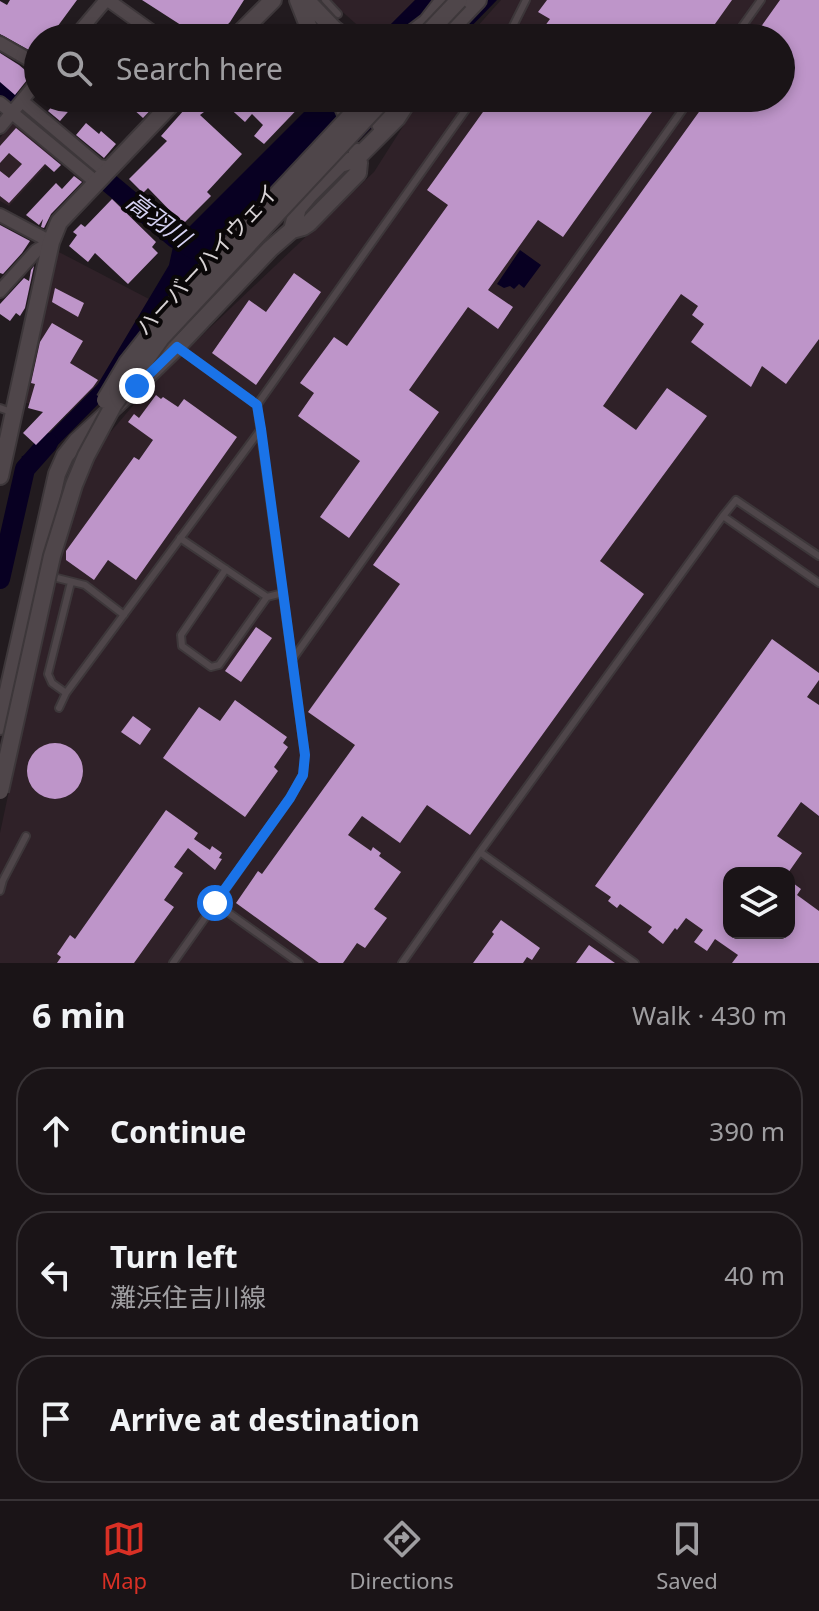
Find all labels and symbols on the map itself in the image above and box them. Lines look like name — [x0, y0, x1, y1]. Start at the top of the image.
street label: ハーバーハイウェイ — [128, 177, 284, 341]
water label: 高羽川 — [120, 184, 200, 256]
route end — [119, 368, 155, 404]
route start — [197, 885, 233, 921]

